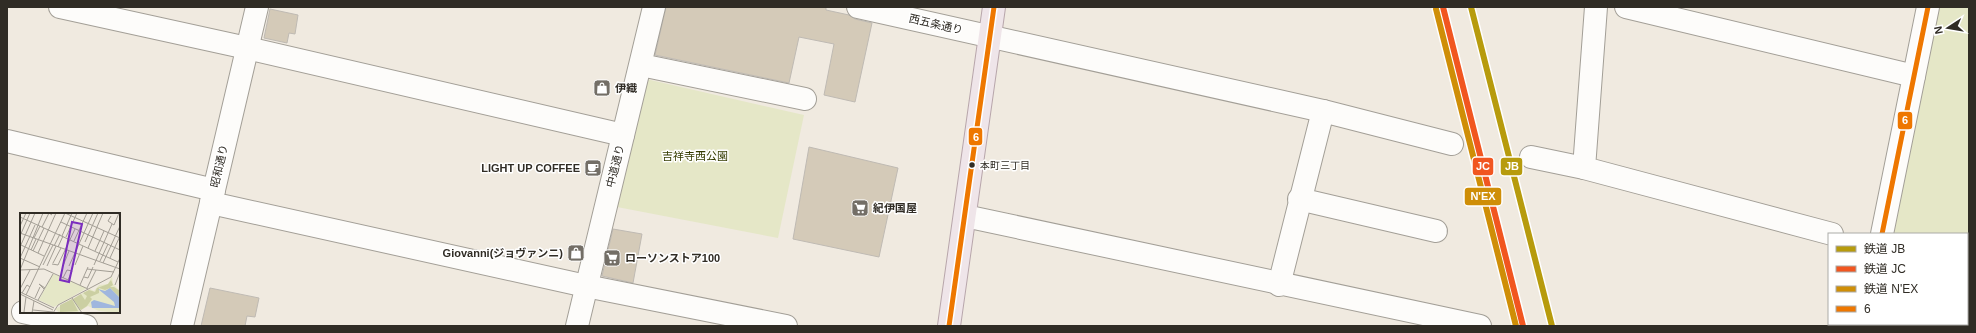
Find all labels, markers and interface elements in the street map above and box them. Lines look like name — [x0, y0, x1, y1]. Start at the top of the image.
north arrow — [1928, 8, 1968, 48]
street label: 西五条通り — [908, 12, 964, 36]
text: N — [1932, 25, 1945, 35]
shop icon: 伊織 — [592, 78, 612, 98]
place label: 伊織 — [615, 82, 637, 94]
line badge: 6 — [1897, 111, 1913, 130]
text: 6 — [1902, 114, 1908, 126]
line badge: 6 — [968, 127, 983, 146]
text: 6 — [973, 131, 979, 143]
street label: 昭和通り — [208, 143, 230, 189]
street label: 中道通り — [604, 143, 626, 189]
park label: 吉祥寺西公園 — [662, 150, 728, 162]
line badge: JC — [1472, 157, 1494, 176]
line badge: JB — [1500, 157, 1523, 176]
cafe icon: LIGHT UP COFFEE — [583, 158, 603, 178]
marker: 本町三丁目 — [967, 160, 977, 170]
place label: 本町三丁目 — [980, 160, 1030, 171]
text: JC — [1476, 160, 1490, 172]
text: JB — [1505, 160, 1519, 172]
place label: LIGHT UP COFFEE — [481, 162, 580, 174]
line badge: N'EX — [1464, 187, 1502, 206]
text: N'EX — [1470, 190, 1496, 202]
supermarket icon: 紀伊国屋 — [850, 198, 870, 218]
place label: 紀伊国屋 — [873, 202, 917, 214]
inset map — [20, 213, 120, 313]
legend — [1828, 233, 1968, 325]
text: 鉄道 JB — [1864, 242, 1905, 256]
shop icon: Giovanni(ジョヴァンニ) — [566, 243, 586, 263]
place label: Giovanni(ジョヴァンニ) — [443, 247, 563, 259]
supermarket icon: ローソンストア100 — [602, 248, 622, 268]
place label: ローソンストア100 — [625, 252, 720, 264]
text: 鉄道 JC — [1864, 262, 1906, 276]
text: 鉄道 N'EX — [1864, 282, 1918, 296]
text: 6 — [1864, 302, 1871, 316]

